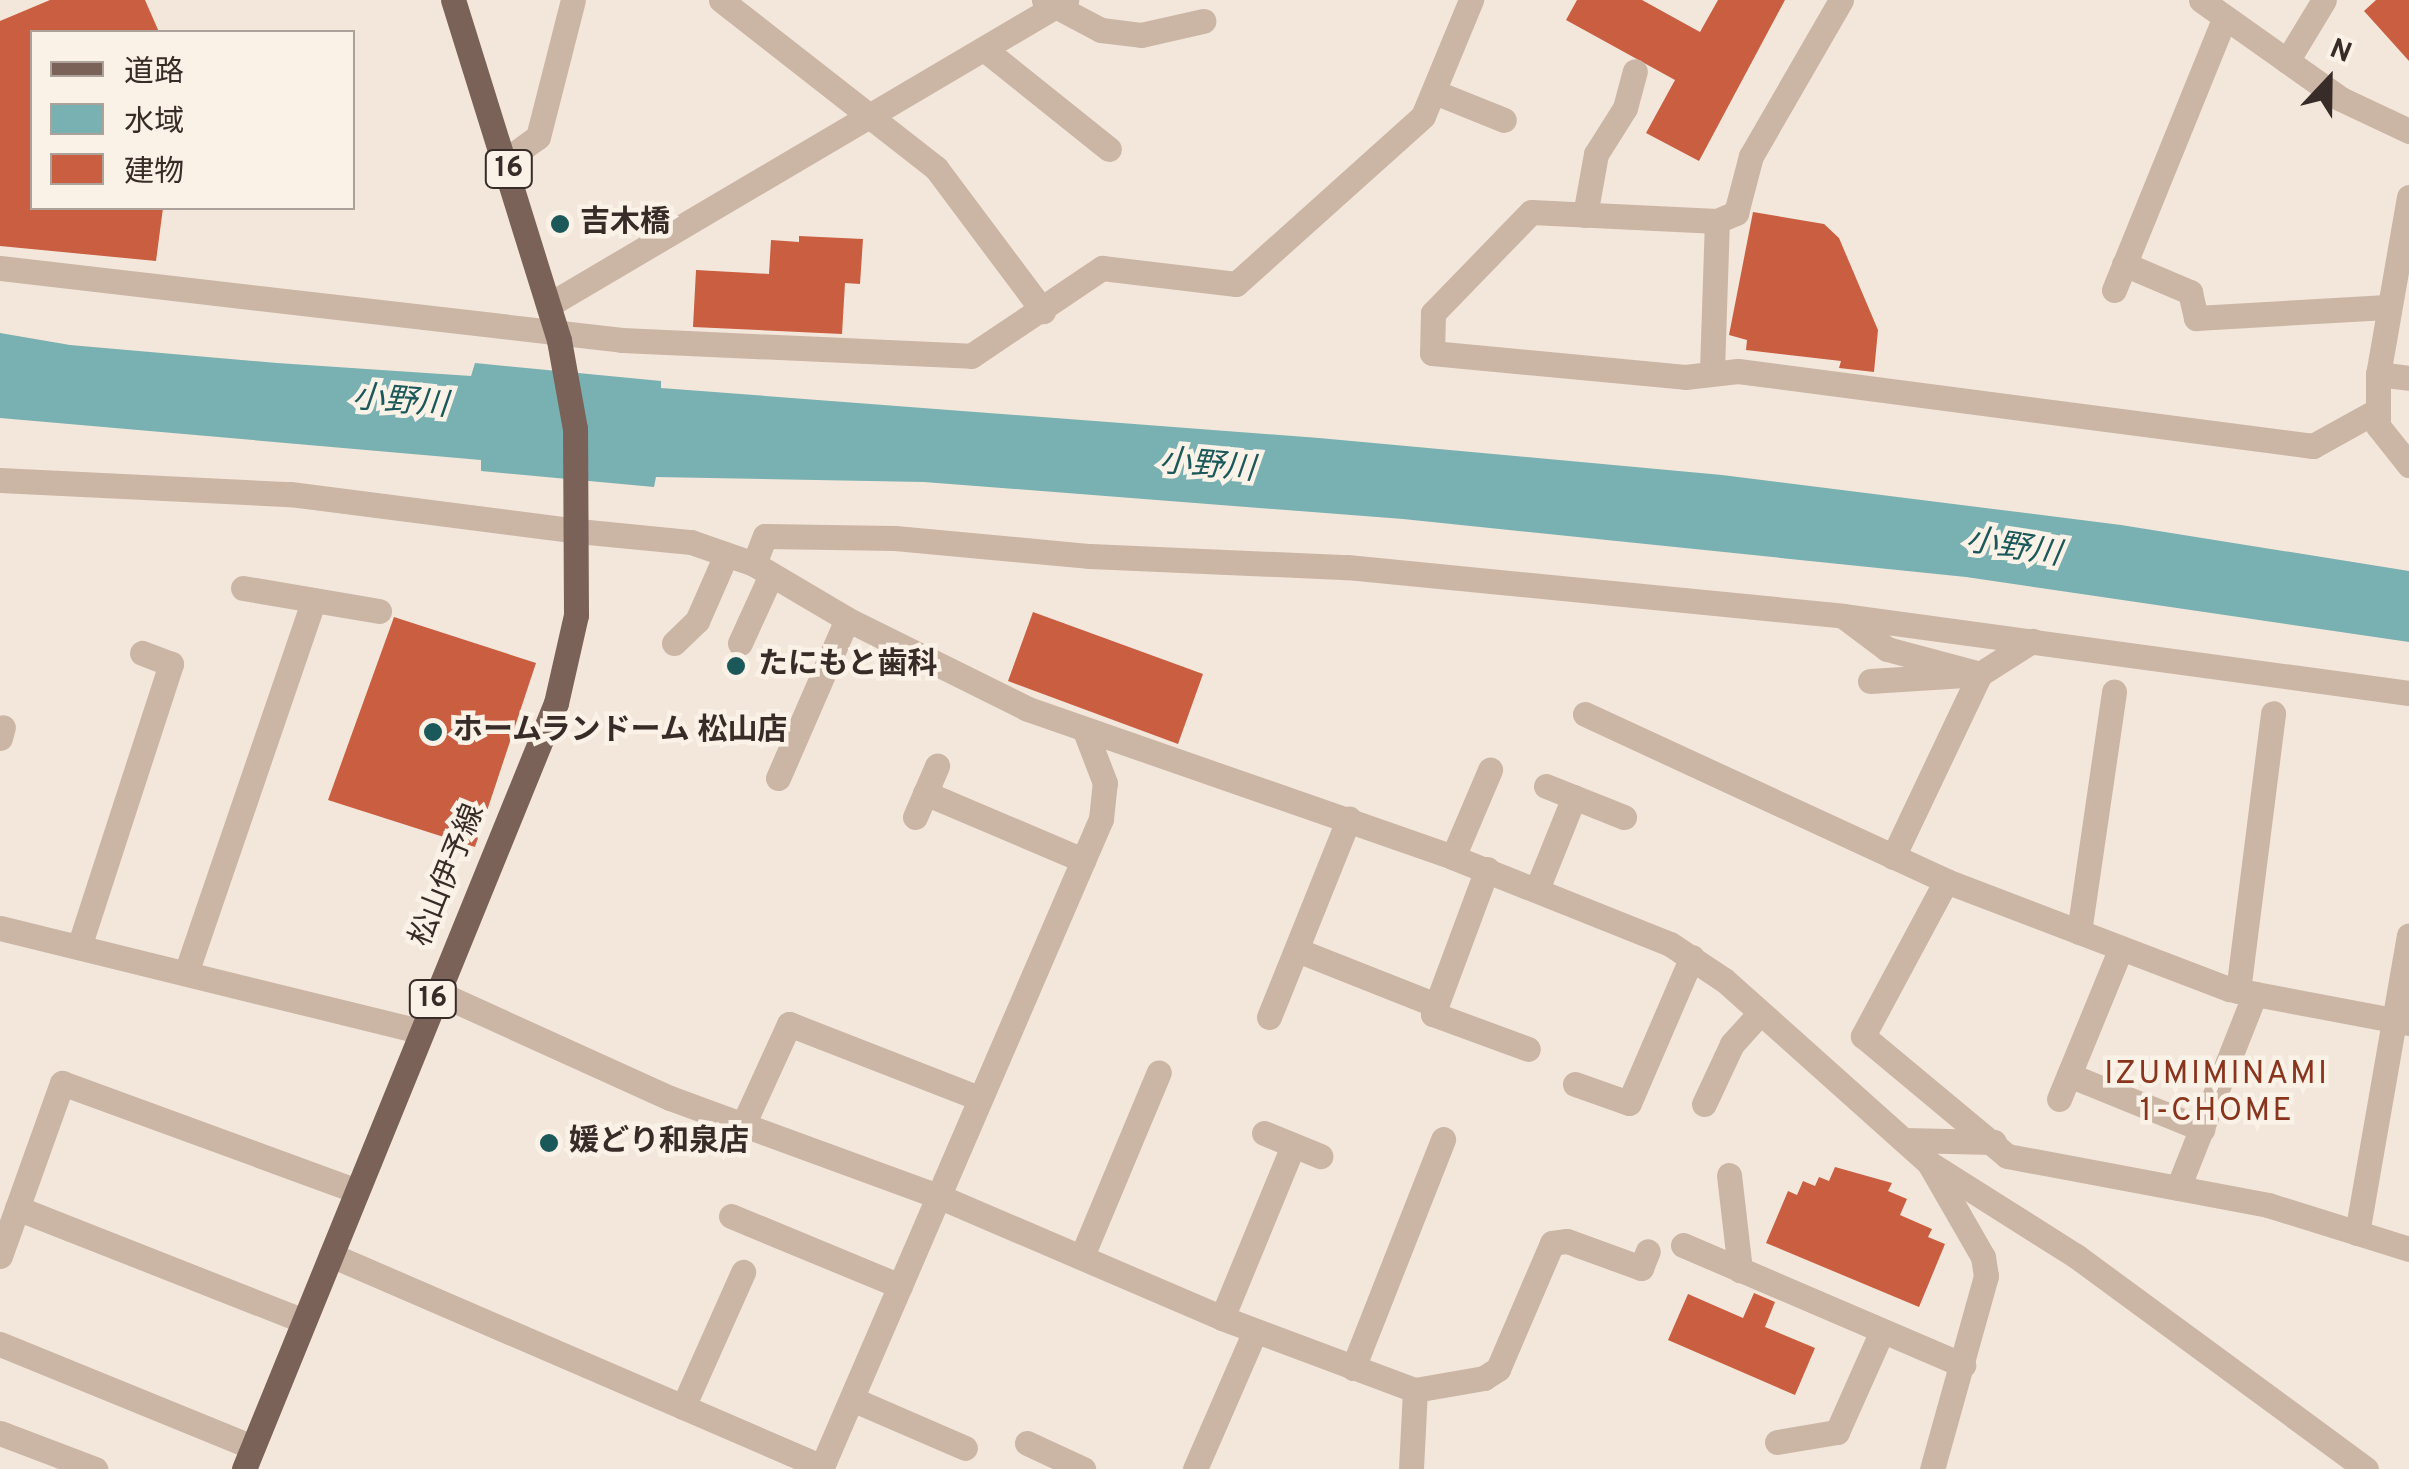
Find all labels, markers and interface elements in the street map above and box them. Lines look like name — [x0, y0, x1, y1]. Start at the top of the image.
legend — [30, 30, 355, 210]
north arrow — [2279, 30, 2379, 130]
text: N — [2324, 32, 2356, 73]
text: 道路 — [124, 55, 184, 92]
text: 水域 — [124, 105, 184, 142]
road number: 16 — [484, 146, 534, 192]
text: 建物 — [124, 155, 184, 192]
place label: 吉木橋 — [580, 206, 670, 242]
marker: 吉木橋 — [549, 213, 571, 235]
water label: 小野川 — [351, 380, 449, 426]
water label: 小野川 — [1158, 444, 1256, 490]
water label: 小野川 — [1963, 523, 2063, 575]
place label: たにもと歯科 — [758, 648, 938, 684]
marker: たにもと歯科 — [723, 653, 749, 679]
place label: ホームランドーム 松山店 — [453, 714, 790, 750]
marker: ホームランドーム 松山店 — [422, 721, 444, 743]
street label: 松山伊予線 — [404, 800, 494, 952]
road number: 16 — [408, 976, 458, 1022]
district label: IZUMIMINAMI 1-CHOME — [2104, 1057, 2330, 1132]
place label: 媛どり和泉店 — [569, 1125, 749, 1161]
marker: 媛どり和泉店 — [538, 1132, 560, 1154]

